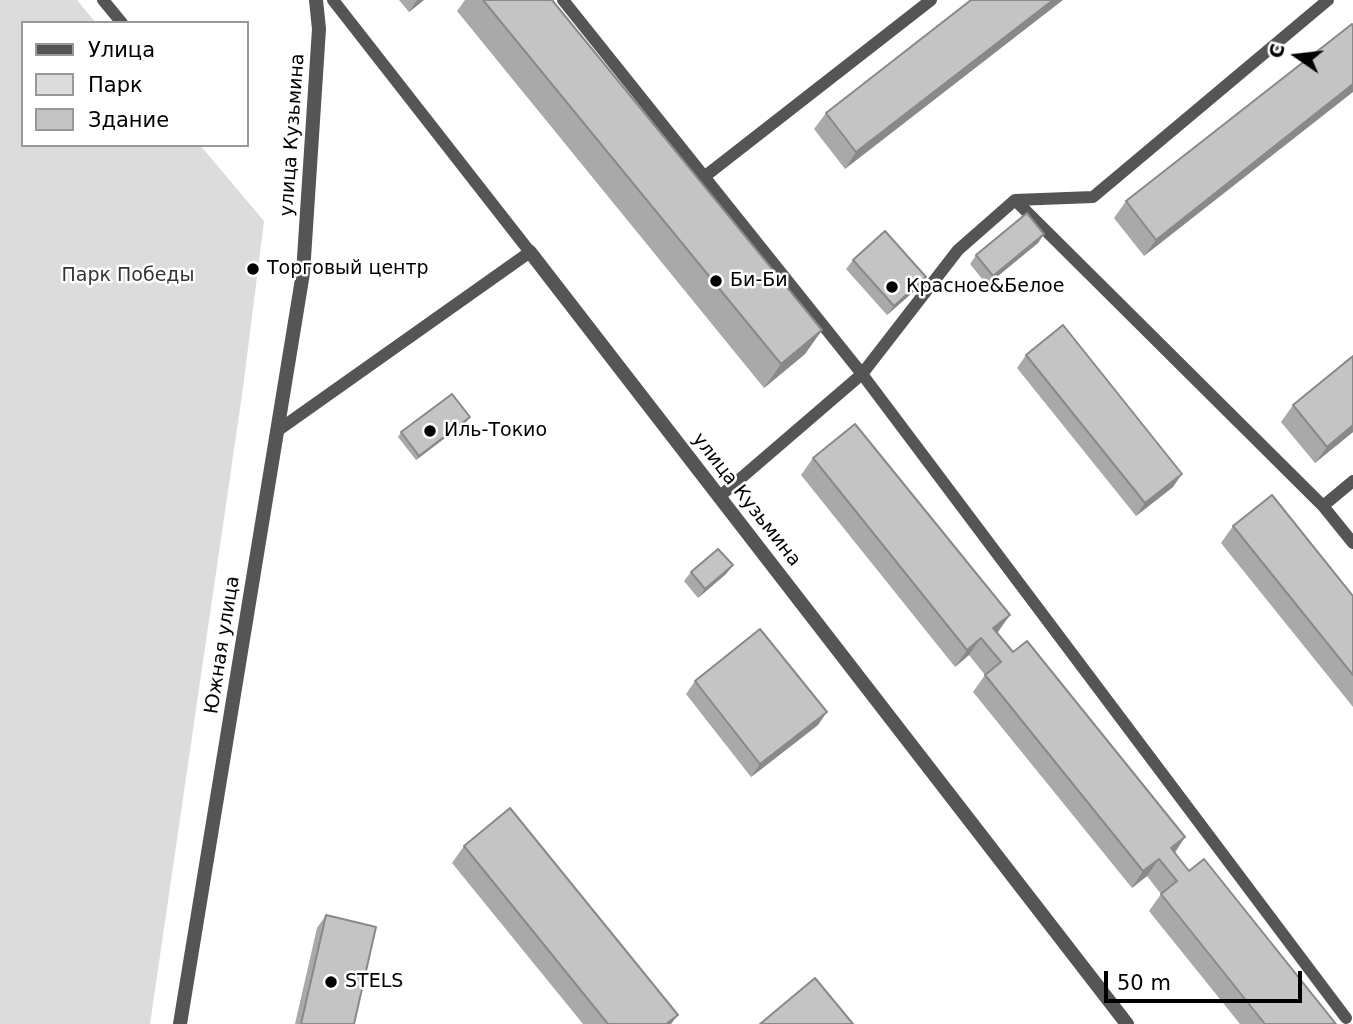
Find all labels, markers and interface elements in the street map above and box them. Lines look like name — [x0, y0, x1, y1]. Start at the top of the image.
legend — [21, 21, 248, 147]
north arrow — [1262, 21, 1332, 91]
text: Улица — [88, 38, 155, 62]
text: С — [1264, 41, 1289, 60]
street label: улица Кузьмина — [276, 53, 310, 217]
text: Парк — [88, 73, 143, 97]
text: Здание — [88, 108, 169, 132]
place label: Торговый центр — [267, 258, 429, 280]
marker: Торговый центр — [245, 261, 261, 277]
park label: Парк Победы — [62, 265, 194, 287]
place label: Би-Би — [730, 270, 788, 292]
marker: Би-Би — [708, 273, 724, 289]
place label: Красное&Белое — [906, 276, 1064, 298]
marker: Красное&Белое — [884, 279, 900, 295]
place label: Иль-Токио — [444, 420, 547, 442]
marker: Иль-Токио — [422, 423, 438, 439]
street label: улица Кузьмина — [687, 429, 805, 571]
street label: Южная улица — [201, 574, 245, 716]
scale bar — [1108, 958, 1306, 1002]
place label: STELS — [345, 971, 403, 993]
text: 50 m — [1117, 971, 1171, 995]
marker: STELS — [323, 974, 339, 990]

